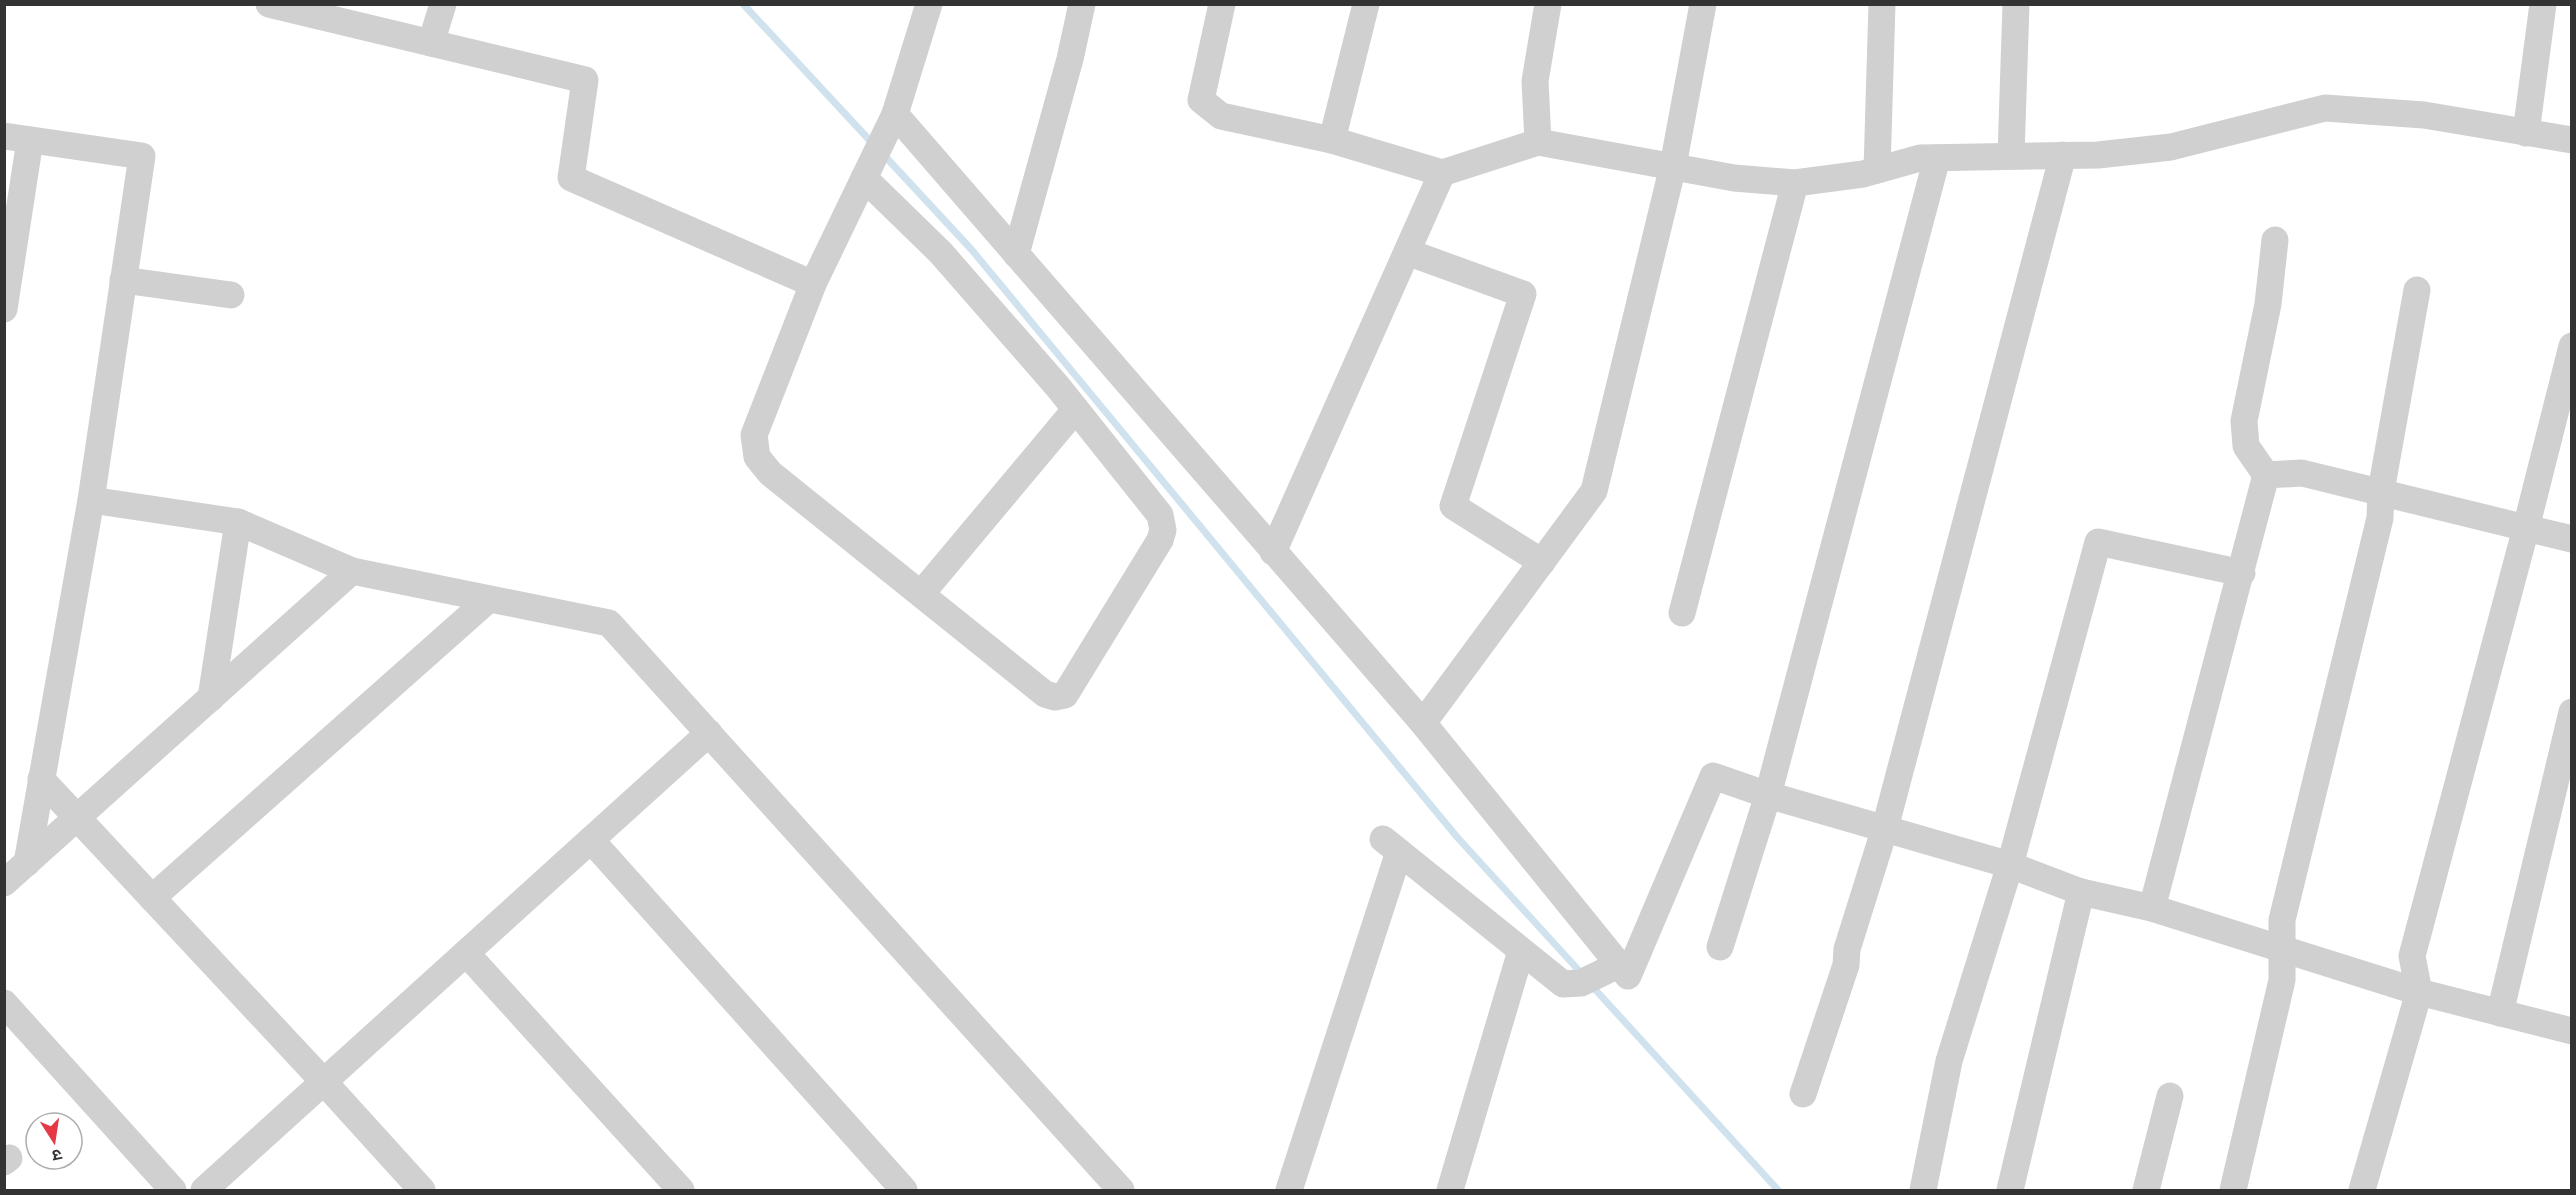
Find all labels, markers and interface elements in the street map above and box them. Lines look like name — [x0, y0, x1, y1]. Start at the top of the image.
north arrow — [24, 1111, 84, 1171]
text: उ — [50, 1144, 63, 1165]

